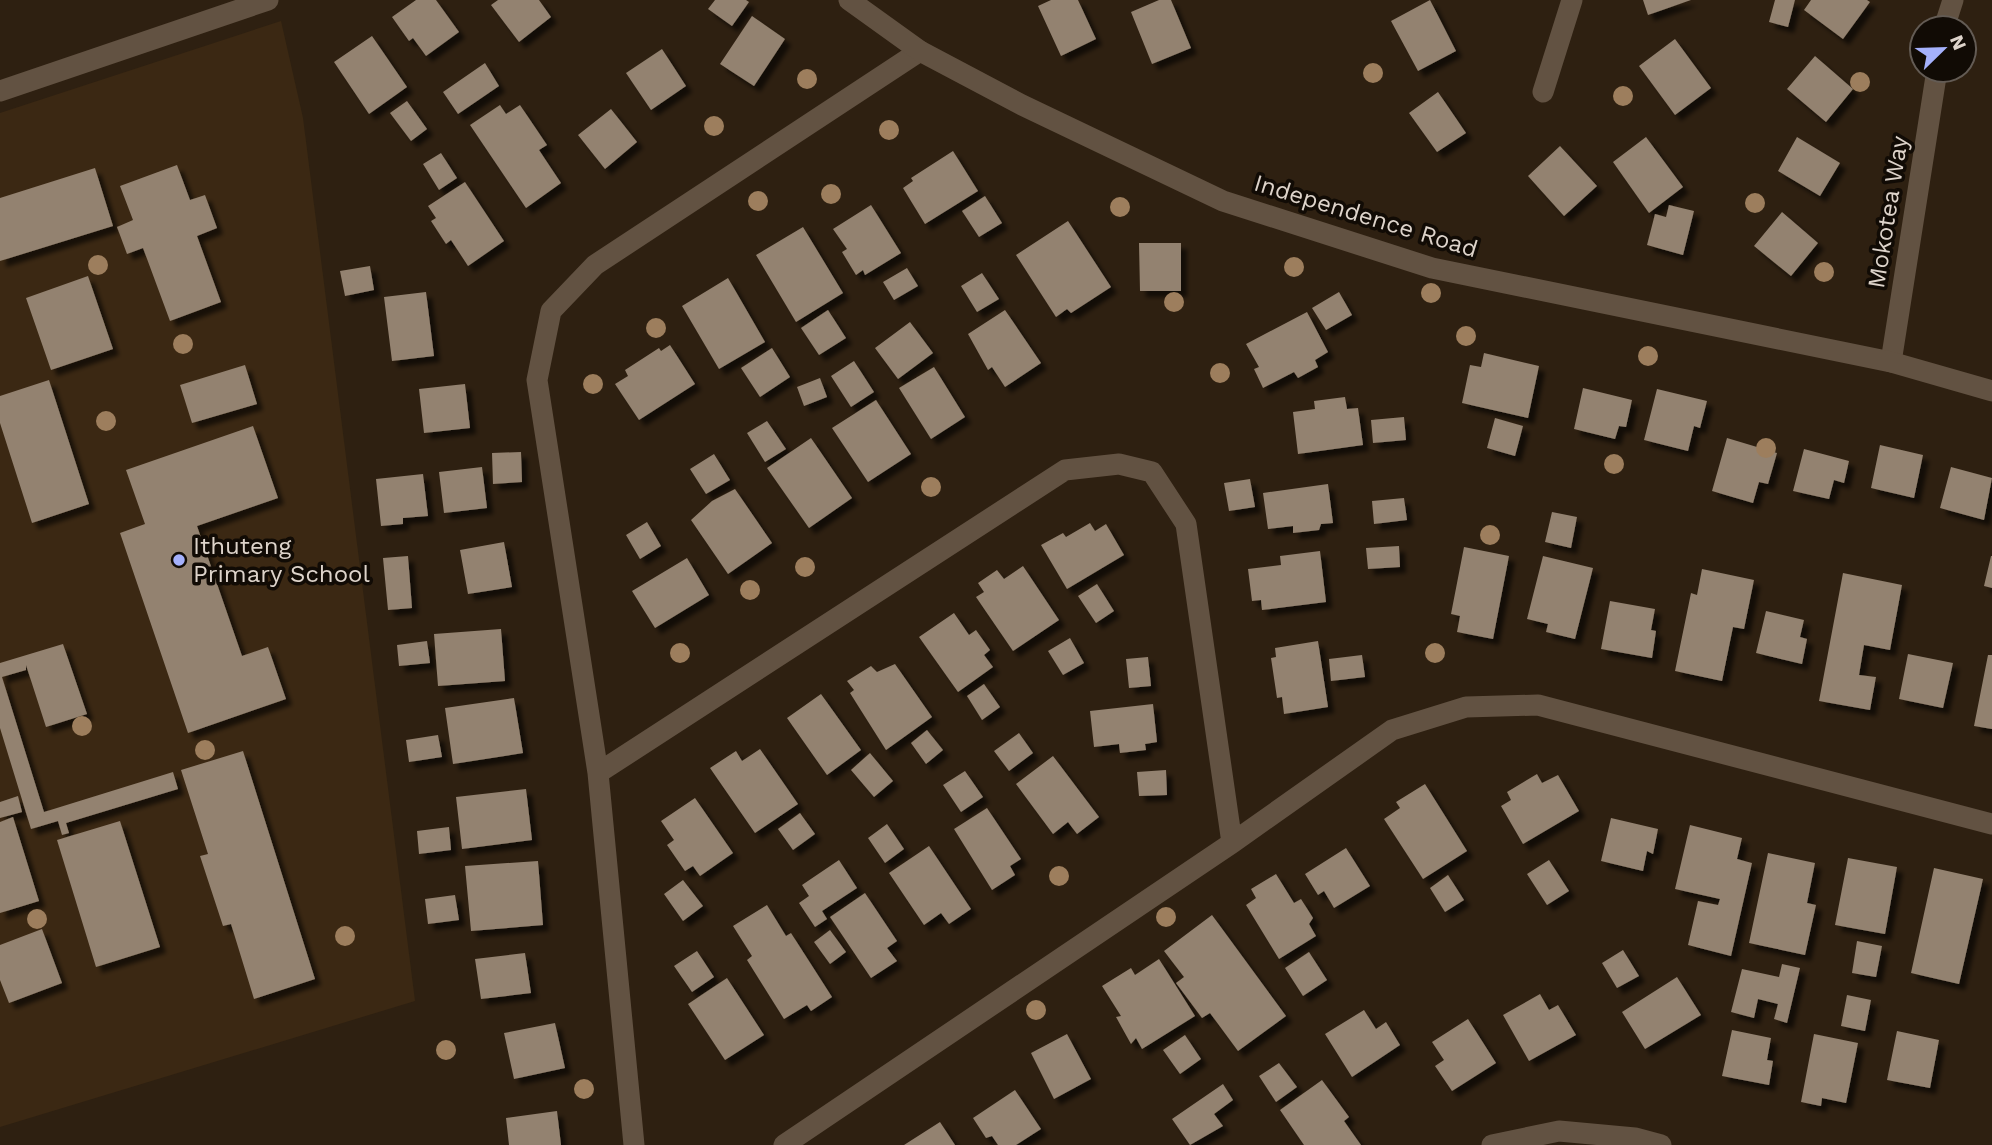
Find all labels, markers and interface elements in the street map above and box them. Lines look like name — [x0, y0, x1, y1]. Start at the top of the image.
north arrow — [1908, 14, 1978, 84]
text: N — [1945, 32, 1972, 54]
street label: Mokotea Way — [1862, 133, 1914, 290]
street label: Independence Road — [1251, 169, 1481, 263]
place label: Ithuteng Primary School — [193, 532, 371, 588]
marker: Ithuteng Primary School — [171, 552, 187, 568]

